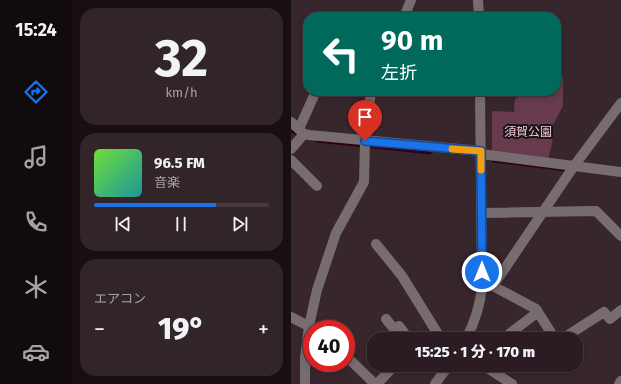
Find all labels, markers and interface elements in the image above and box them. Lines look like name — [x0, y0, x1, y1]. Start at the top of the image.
text: 15:24 — [15, 19, 57, 41]
text: 90 m — [381, 24, 443, 57]
text: 32 — [155, 27, 208, 90]
icon: left — [315, 28, 367, 80]
text: 左折 — [381, 62, 417, 84]
icon: directions — [22, 78, 50, 106]
text: km/h — [165, 85, 198, 100]
pin — [348, 100, 382, 141]
icon: arrive — [354, 106, 376, 128]
park label: 須賀公園 — [504, 125, 552, 139]
icon: music — [22, 143, 50, 171]
text: 96.5 FM — [154, 154, 205, 172]
text: 音楽 — [154, 175, 180, 190]
icon: phone — [22, 208, 50, 236]
icon: previous — [112, 213, 134, 235]
icon: pause — [170, 213, 192, 235]
icon: next — [229, 213, 251, 235]
position arrow — [461, 251, 503, 293]
icon: climate — [22, 273, 50, 301]
text: エアコン — [94, 291, 146, 306]
text: 19° — [158, 311, 205, 347]
text: − — [94, 316, 105, 343]
text: + — [258, 316, 269, 343]
speed limit sign: 40 — [303, 320, 355, 372]
icon: car — [22, 338, 50, 366]
text: 15:25 · 1 分 · 170 m — [415, 343, 535, 361]

